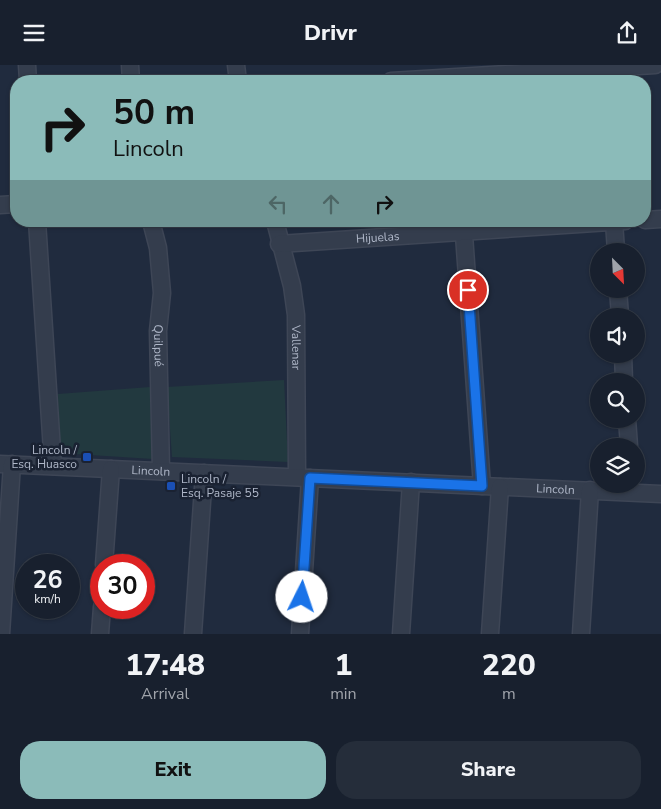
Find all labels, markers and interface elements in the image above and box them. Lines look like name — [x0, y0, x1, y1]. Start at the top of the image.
text: Drivr — [304, 18, 357, 48]
icon: menu — [20, 19, 48, 47]
icon: share — [613, 19, 641, 47]
text: 50 m — [113, 89, 195, 136]
icon: right — [30, 95, 95, 160]
text: Lincoln — [113, 134, 184, 164]
icon: left — [264, 190, 292, 218]
icon: ahead — [317, 190, 345, 218]
icon: right — [370, 190, 398, 218]
street label: Hijuelas — [355, 228, 400, 247]
north arrow — [590, 243, 645, 297]
map controls — [590, 243, 645, 493]
pin — [447, 269, 489, 311]
icon: arrive — [454, 276, 482, 304]
button: sound — [590, 308, 645, 363]
street label: Quilpué — [150, 324, 167, 367]
street label: Vallenar — [288, 324, 304, 371]
button: search — [590, 373, 645, 428]
button: layers — [590, 438, 645, 493]
place label: Lincoln / Esq. Huasco — [11, 442, 78, 472]
marker: Lincoln / Esq. Huasco — [81, 451, 93, 463]
street label: Lincoln — [131, 462, 171, 480]
place label: Lincoln / Esq. Pasaje 55 — [181, 471, 259, 501]
marker: Lincoln / Esq. Pasaje 55 — [165, 480, 177, 492]
street label: Lincoln — [536, 480, 575, 498]
speed limit sign: 30 — [90, 554, 155, 619]
text: 26 — [32, 563, 63, 597]
position arrow — [275, 570, 327, 622]
text: km/h — [34, 591, 61, 607]
text: 17:48 — [125, 645, 205, 686]
text: 1 — [334, 645, 352, 686]
text: 220 — [482, 645, 536, 686]
text: Arrival — [141, 683, 189, 705]
text: min — [330, 683, 357, 705]
text: m — [502, 683, 516, 705]
button: Exit — [20, 741, 326, 799]
button: Share — [336, 741, 641, 799]

